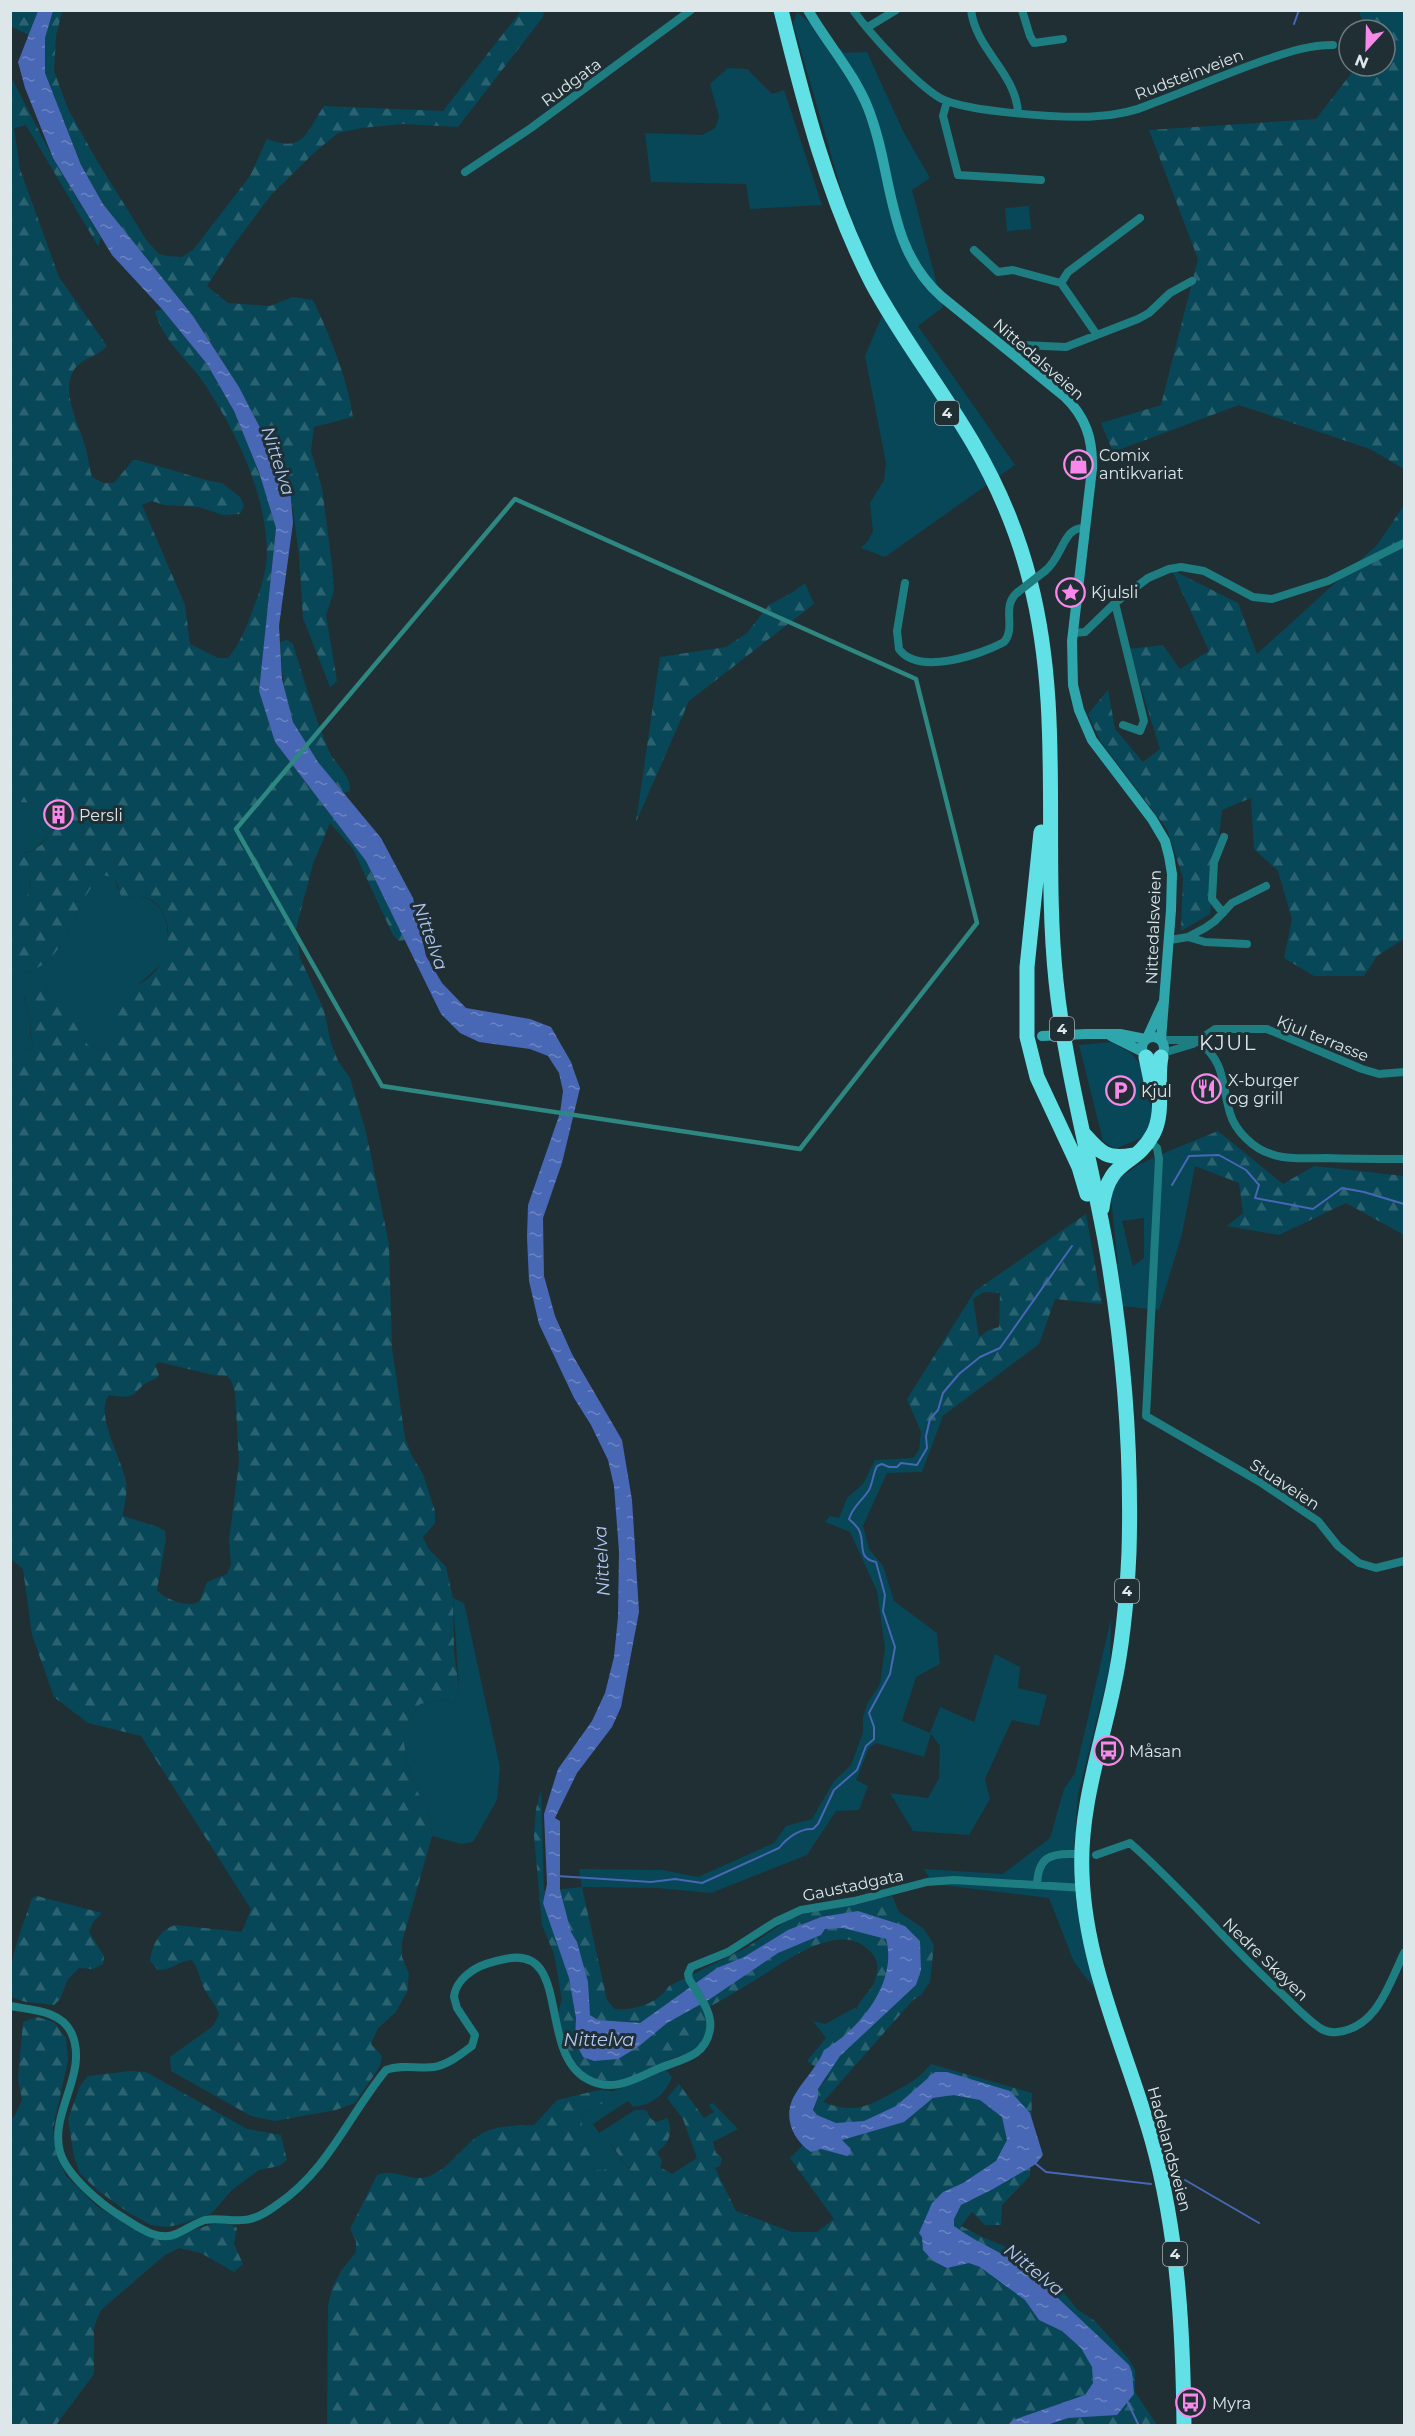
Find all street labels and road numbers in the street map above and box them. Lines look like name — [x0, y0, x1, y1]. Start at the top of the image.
street label: Rudsteinveien — [1132, 45, 1246, 104]
street label: Rudgata — [538, 54, 605, 110]
street label: Nittedalsveien — [989, 315, 1088, 404]
road number: 4 — [935, 401, 959, 425]
street label: Nittedalsveien — [1142, 870, 1165, 985]
street label: Kjul terrasse — [1274, 1011, 1372, 1066]
road number: 4 — [1050, 1017, 1074, 1041]
street label: Stuaveien — [1246, 1455, 1323, 1514]
road number: 4 — [1115, 1579, 1139, 1603]
street label: Gaustadgata — [801, 1866, 905, 1905]
street label: Nedre Skøyen — [1219, 1914, 1312, 2005]
street label: Hadelandsveien — [1144, 2084, 1195, 2214]
road number: 4 — [1163, 2242, 1187, 2266]

